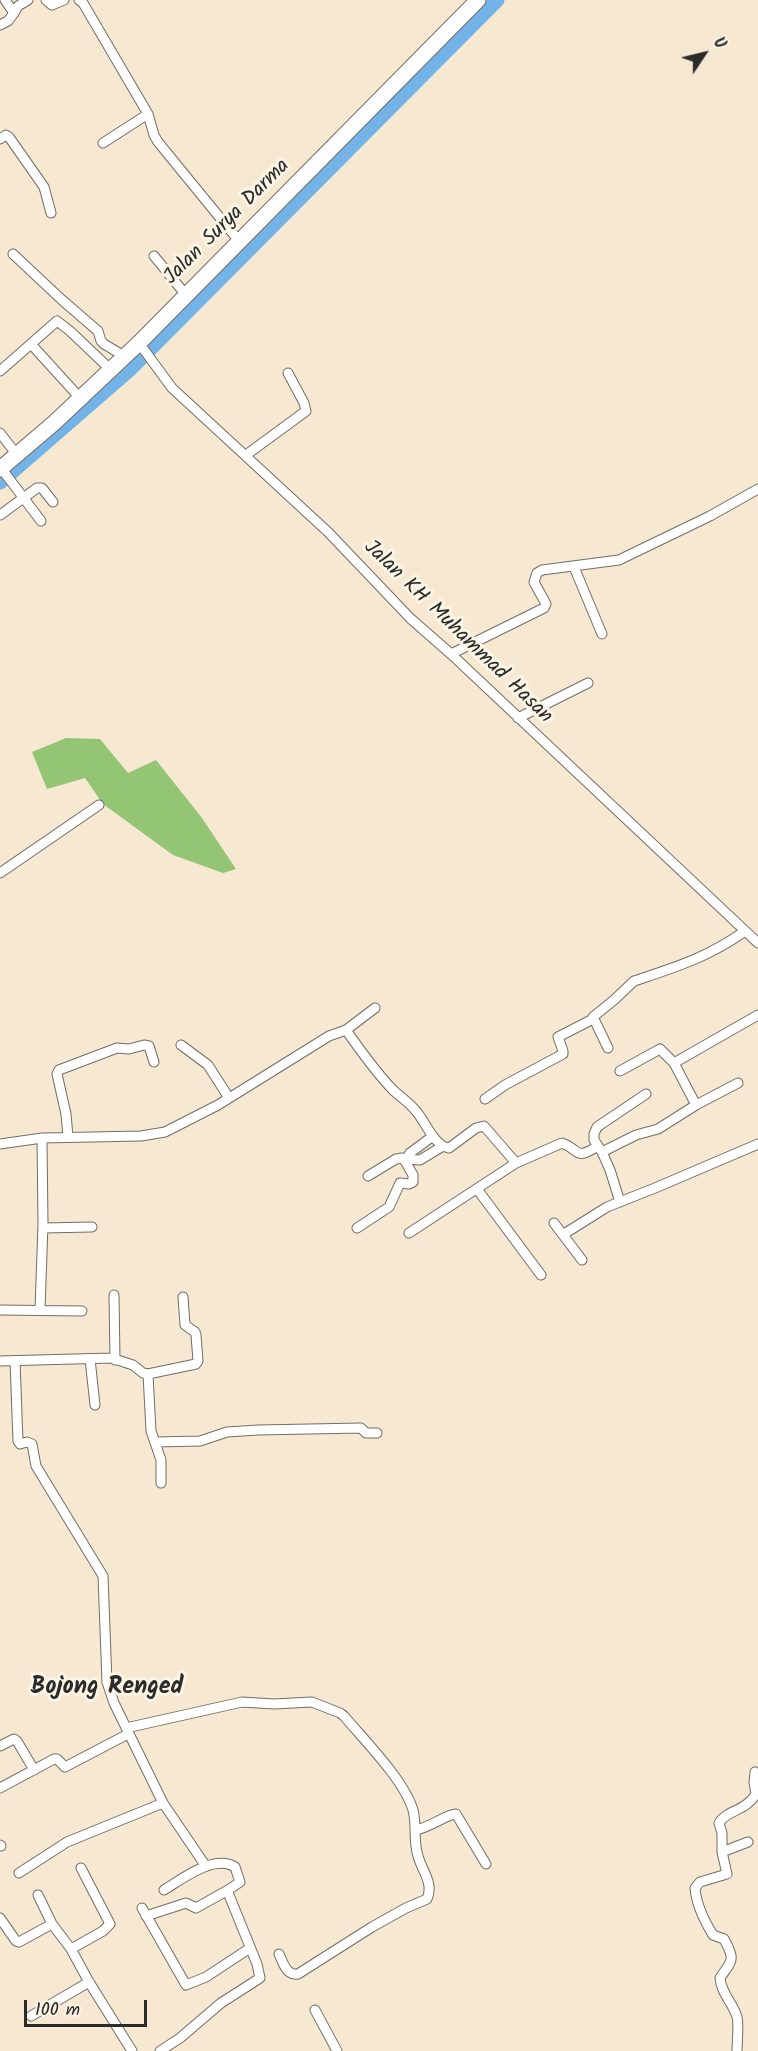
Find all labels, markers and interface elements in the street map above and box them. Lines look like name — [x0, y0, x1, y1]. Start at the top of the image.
north arrow — [674, 24, 734, 84]
text: U — [706, 32, 732, 54]
street label: Jalan Surya Darma — [160, 155, 296, 291]
street label: Jalan KH Muhammad Hasan — [357, 536, 557, 730]
district label: Bojong Renged — [31, 1675, 183, 1703]
scale bar — [27, 1988, 150, 2026]
text: 100 m — [35, 1996, 80, 2025]

